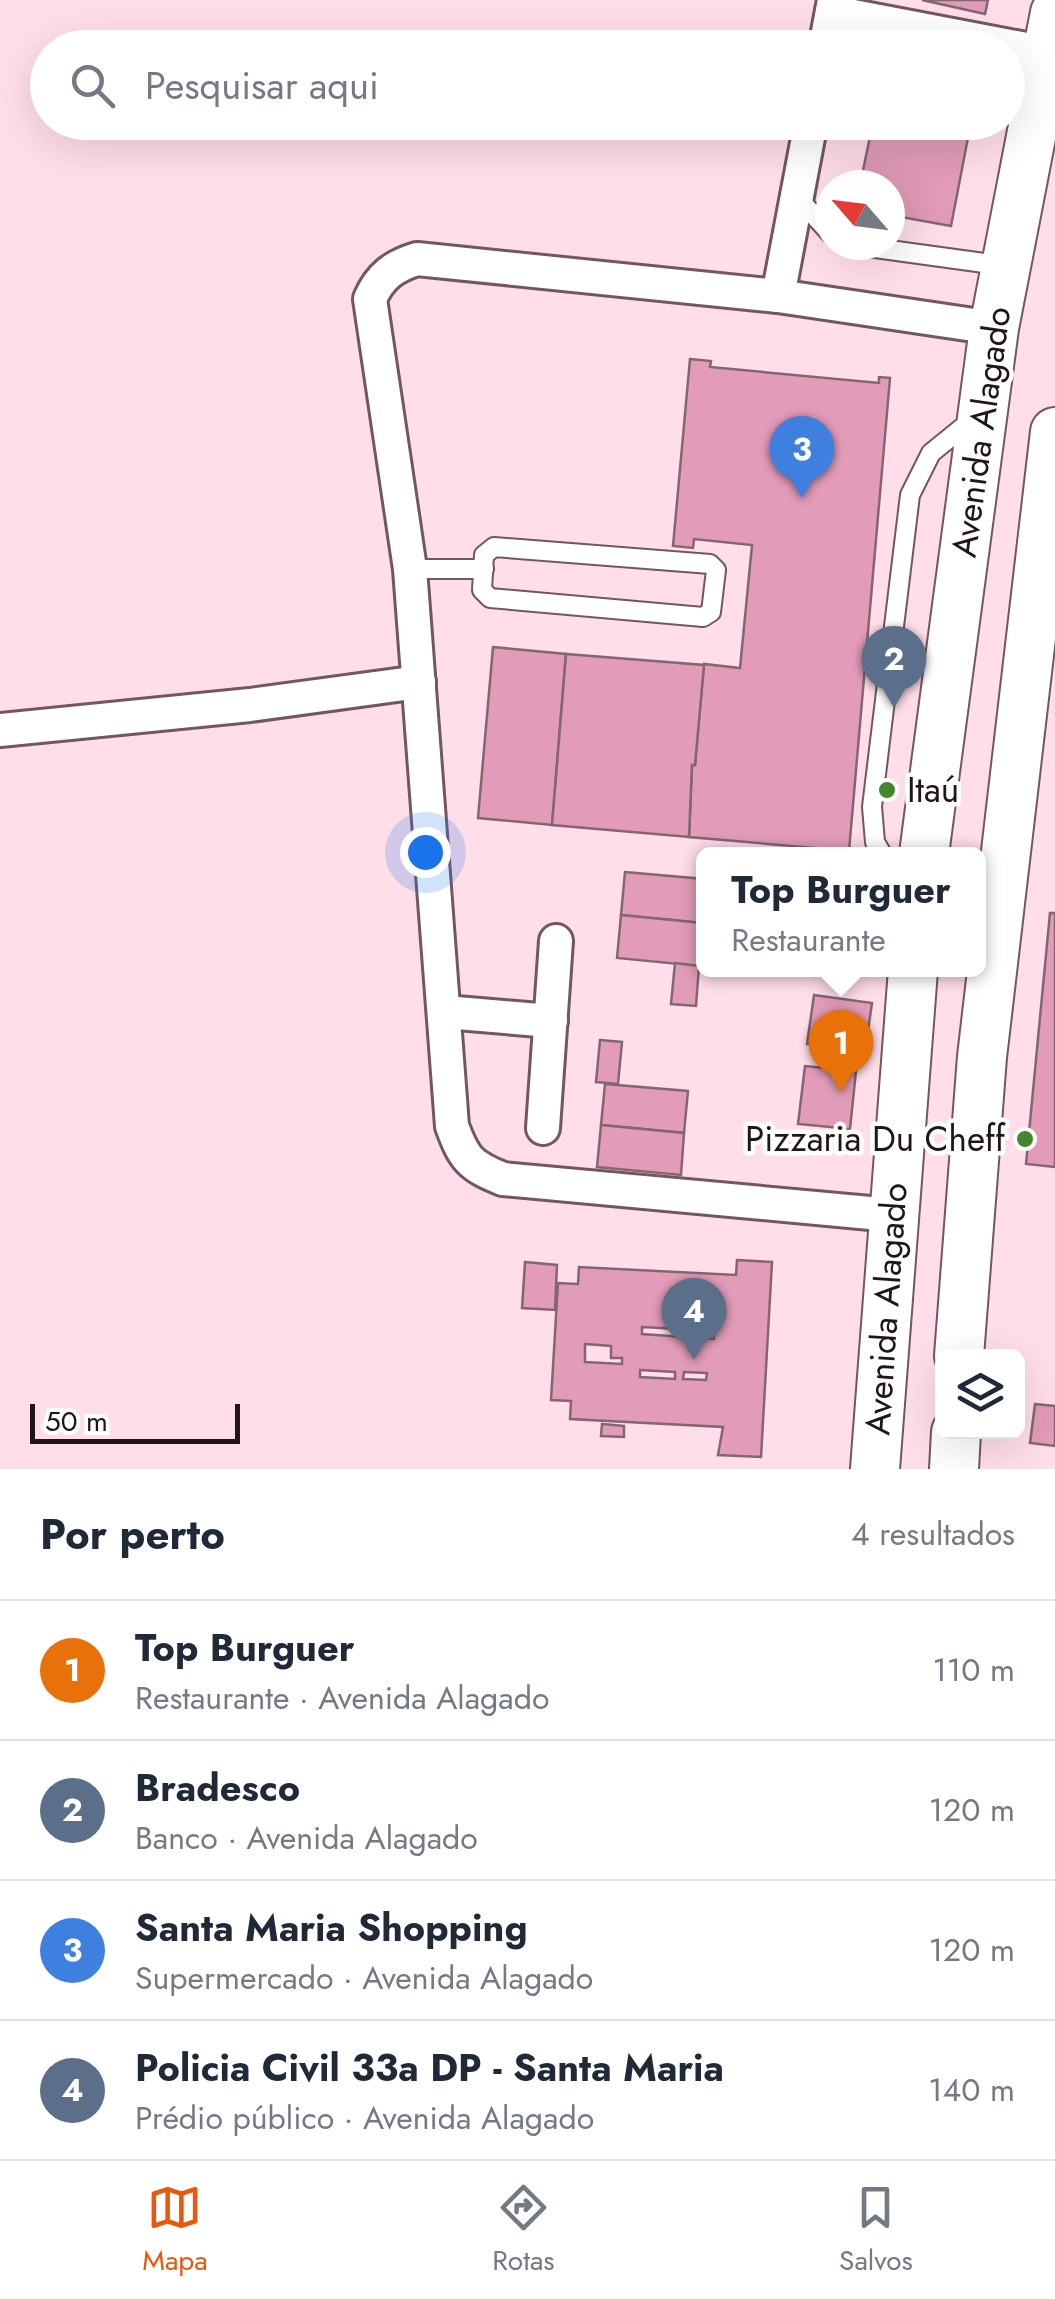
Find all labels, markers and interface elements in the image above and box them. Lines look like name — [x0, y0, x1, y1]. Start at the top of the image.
search box — [30, 30, 1025, 140]
icon: search — [65, 58, 120, 113]
text: Pesquisar aqui — [145, 58, 379, 113]
north arrow — [815, 170, 905, 260]
street label: Avenida Alagado — [939, 303, 1023, 561]
pin: 3 — [770, 416, 834, 498]
pin: 2 — [862, 626, 926, 708]
place label: Itaú — [907, 765, 959, 815]
marker: Itaú — [876, 779, 898, 801]
your location — [400, 827, 451, 878]
popup — [696, 847, 986, 977]
text: Top Burguer — [731, 862, 951, 917]
text: Restaurante — [731, 917, 886, 963]
pin: 1 — [808, 1010, 874, 1092]
place label: Pizzaria Du Cheff — [745, 1114, 1006, 1164]
marker: Pizzaria Du Cheff — [1014, 1128, 1036, 1150]
street label: Avenida Alagado — [852, 1181, 920, 1437]
pin: 4 — [662, 1278, 726, 1360]
map controls — [935, 1349, 1025, 1439]
button: layers — [935, 1349, 1025, 1439]
scale bar — [30, 1399, 240, 1444]
text: 50 m — [45, 1401, 108, 1442]
text: Por perto — [40, 1504, 225, 1565]
text: 4 resultados — [851, 1511, 1015, 1557]
text: Top Burguer — [135, 1620, 354, 1675]
text: 1 — [64, 1647, 81, 1693]
text: 110 m — [932, 1647, 1015, 1693]
text: Restaurante · Avenida Alagado — [135, 1675, 549, 1721]
text: Bradesco — [135, 1760, 300, 1815]
text: 2 — [62, 1787, 83, 1833]
text: 120 m — [929, 1787, 1015, 1833]
text: Banco · Avenida Alagado — [135, 1815, 478, 1861]
text: Santa Maria Shopping — [135, 1900, 528, 1955]
text: 3 — [63, 1927, 82, 1973]
text: 120 m — [929, 1927, 1015, 1973]
text: Supermercado · Avenida Alagado — [135, 1955, 593, 2001]
text: Policia Civil 33a DP - Santa Maria — [135, 2040, 724, 2095]
text: 4 — [61, 2067, 84, 2113]
text: 140 m — [928, 2067, 1015, 2113]
text: Prédio público · Avenida Alagado — [135, 2095, 594, 2141]
tab: Mapa — [142, 2180, 208, 2281]
tab: Rotas — [492, 2180, 555, 2281]
tab: Salvos — [839, 2180, 913, 2281]

